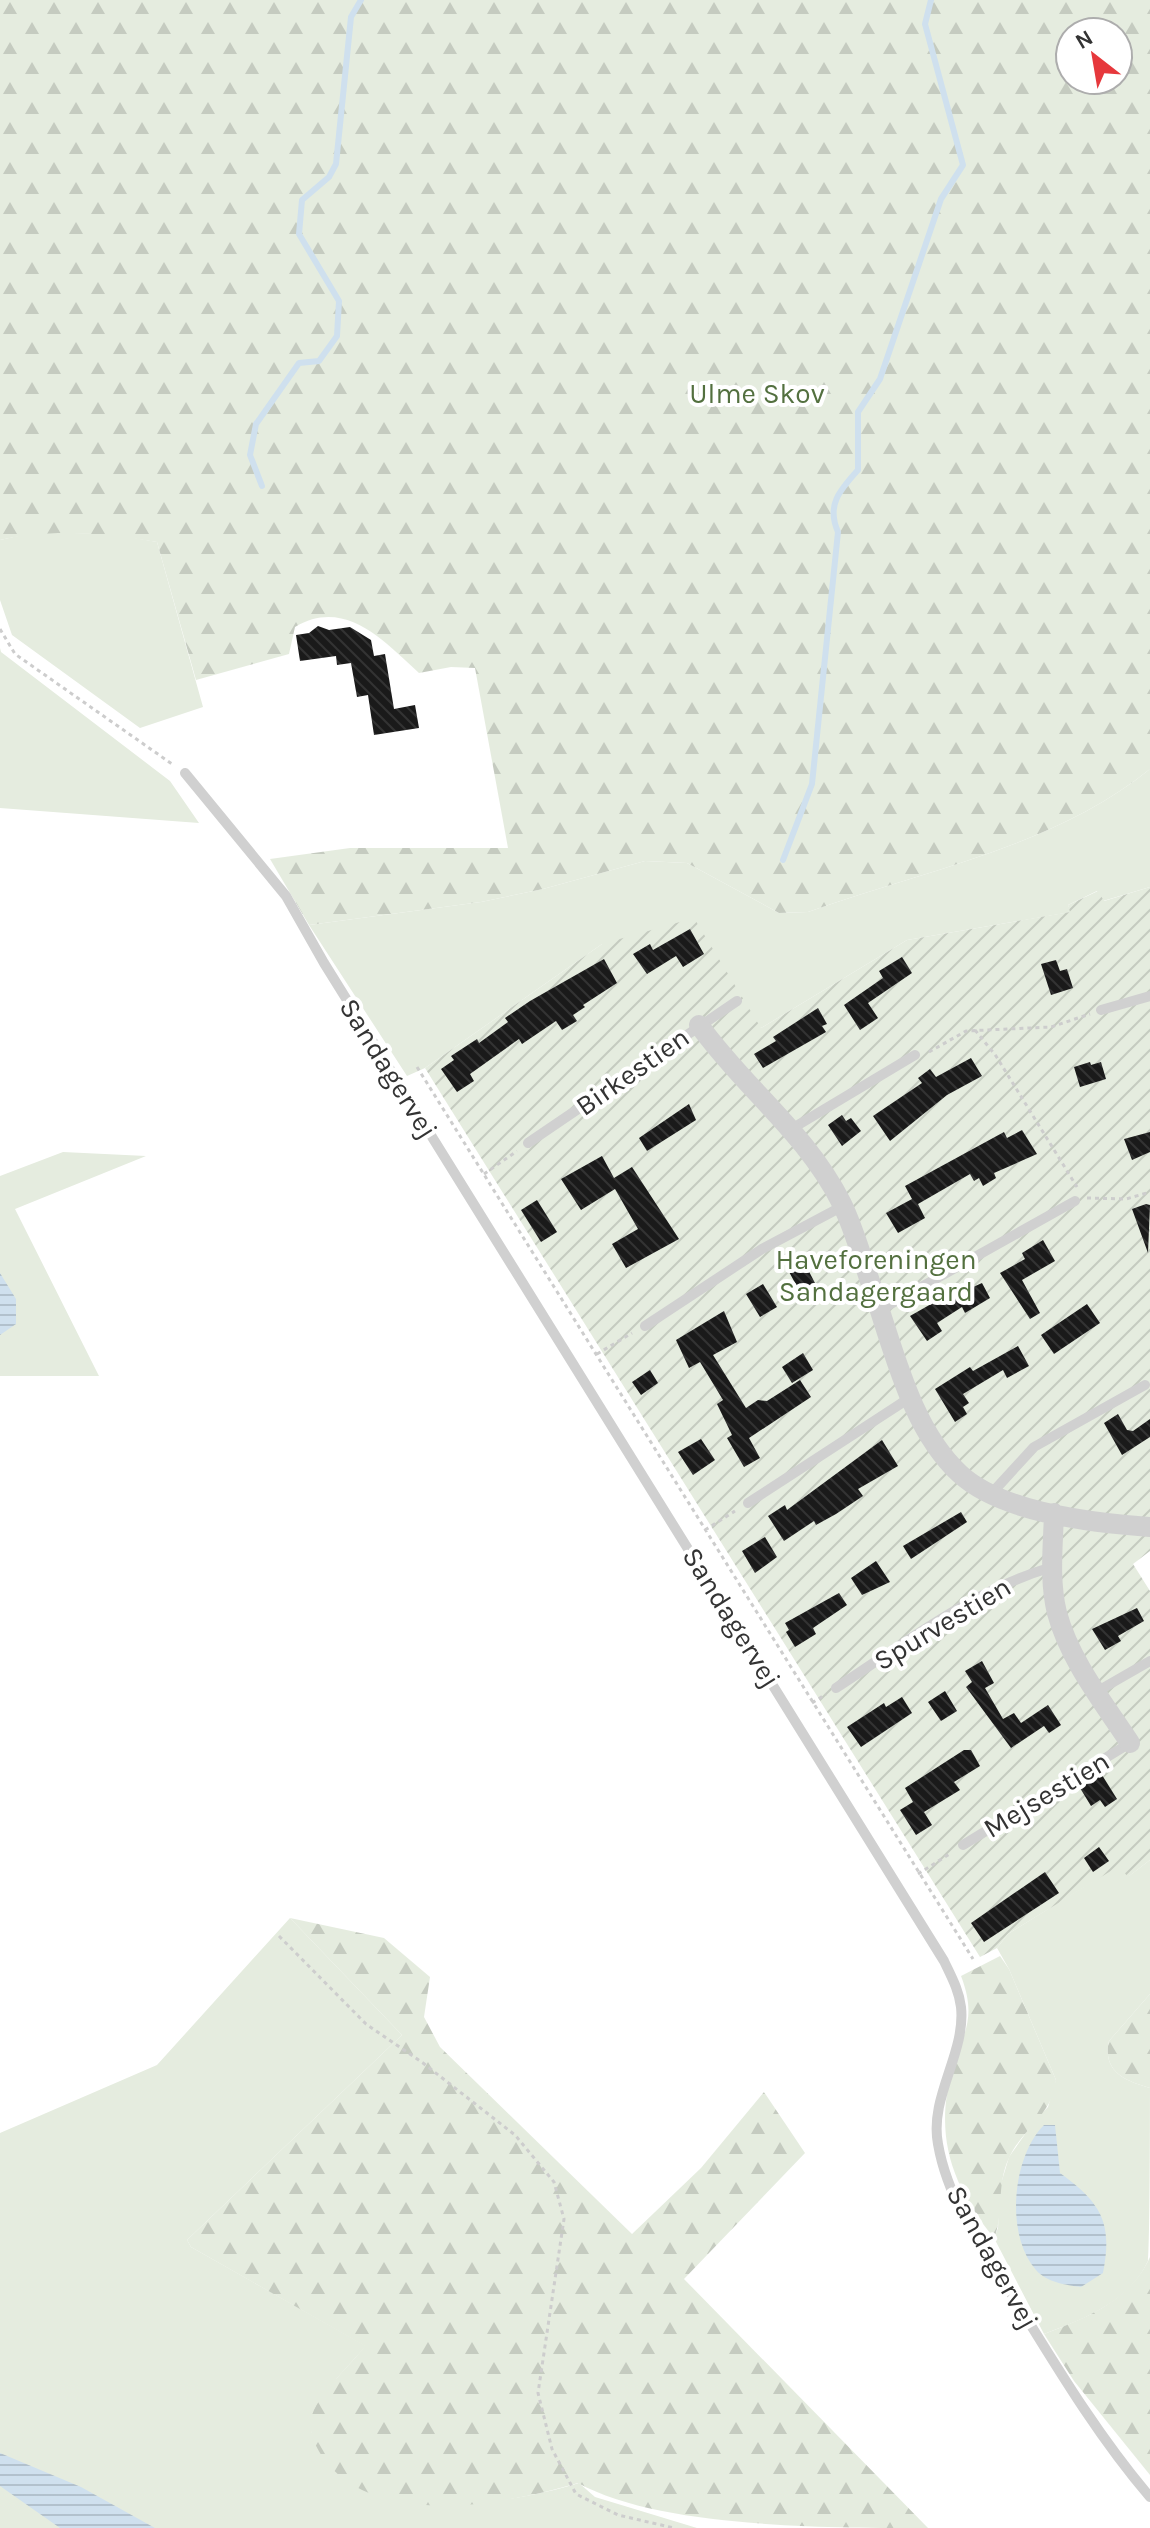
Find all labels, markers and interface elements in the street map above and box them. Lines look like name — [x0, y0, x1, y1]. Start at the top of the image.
north arrow — [1054, 16, 1134, 96]
text: N — [1071, 25, 1098, 55]
park label: Ulme Skov — [689, 377, 825, 410]
street label: Sandagervej — [333, 992, 445, 1144]
street label: Birkestien — [569, 1020, 695, 1122]
park label: Haveforeningen Sandagergaard — [775, 1243, 977, 1308]
street label: Sandagervej — [676, 1541, 788, 1693]
street label: Spurvestien — [868, 1570, 1017, 1677]
street label: Mejsestien — [977, 1744, 1115, 1845]
street label: Sandagervej — [940, 2180, 1045, 2335]

